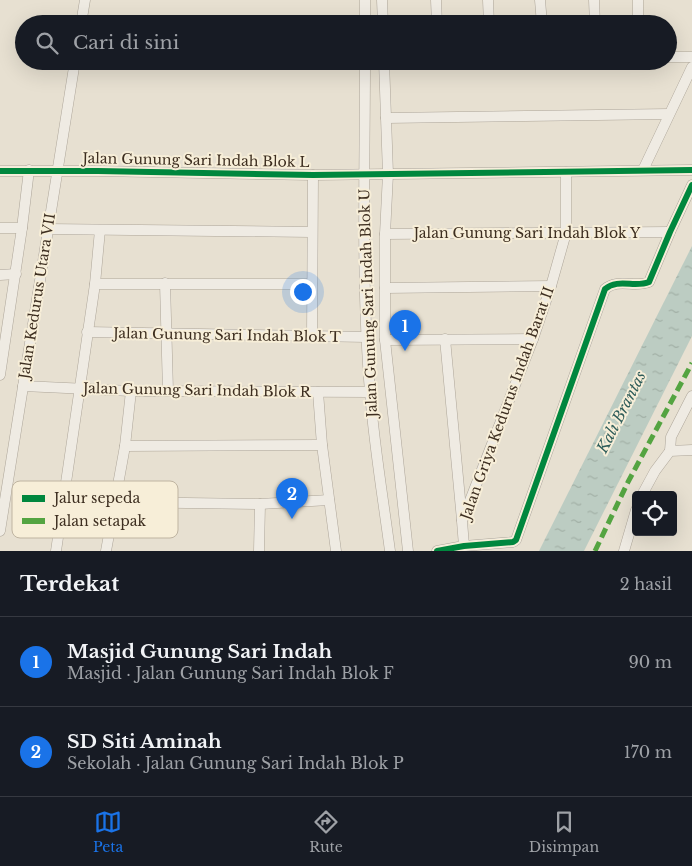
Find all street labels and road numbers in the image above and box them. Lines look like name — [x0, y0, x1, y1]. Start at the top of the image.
street label: Jalan Gunung Sari Indah Blok L — [80, 149, 310, 171]
street label: Jalan Gunung Sari Indah Blok U — [355, 188, 381, 420]
street label: Jalan Kedurus Utara VII — [15, 212, 59, 382]
street label: Jalan Gunung Sari Indah Blok Y — [412, 224, 641, 242]
street label: Jalan Griya Kedurus Indah Barat II — [456, 284, 558, 524]
street label: Jalan Gunung Sari Indah Blok T — [111, 324, 341, 346]
street label: Jalan Gunung Sari Indah Blok R — [81, 379, 312, 401]

